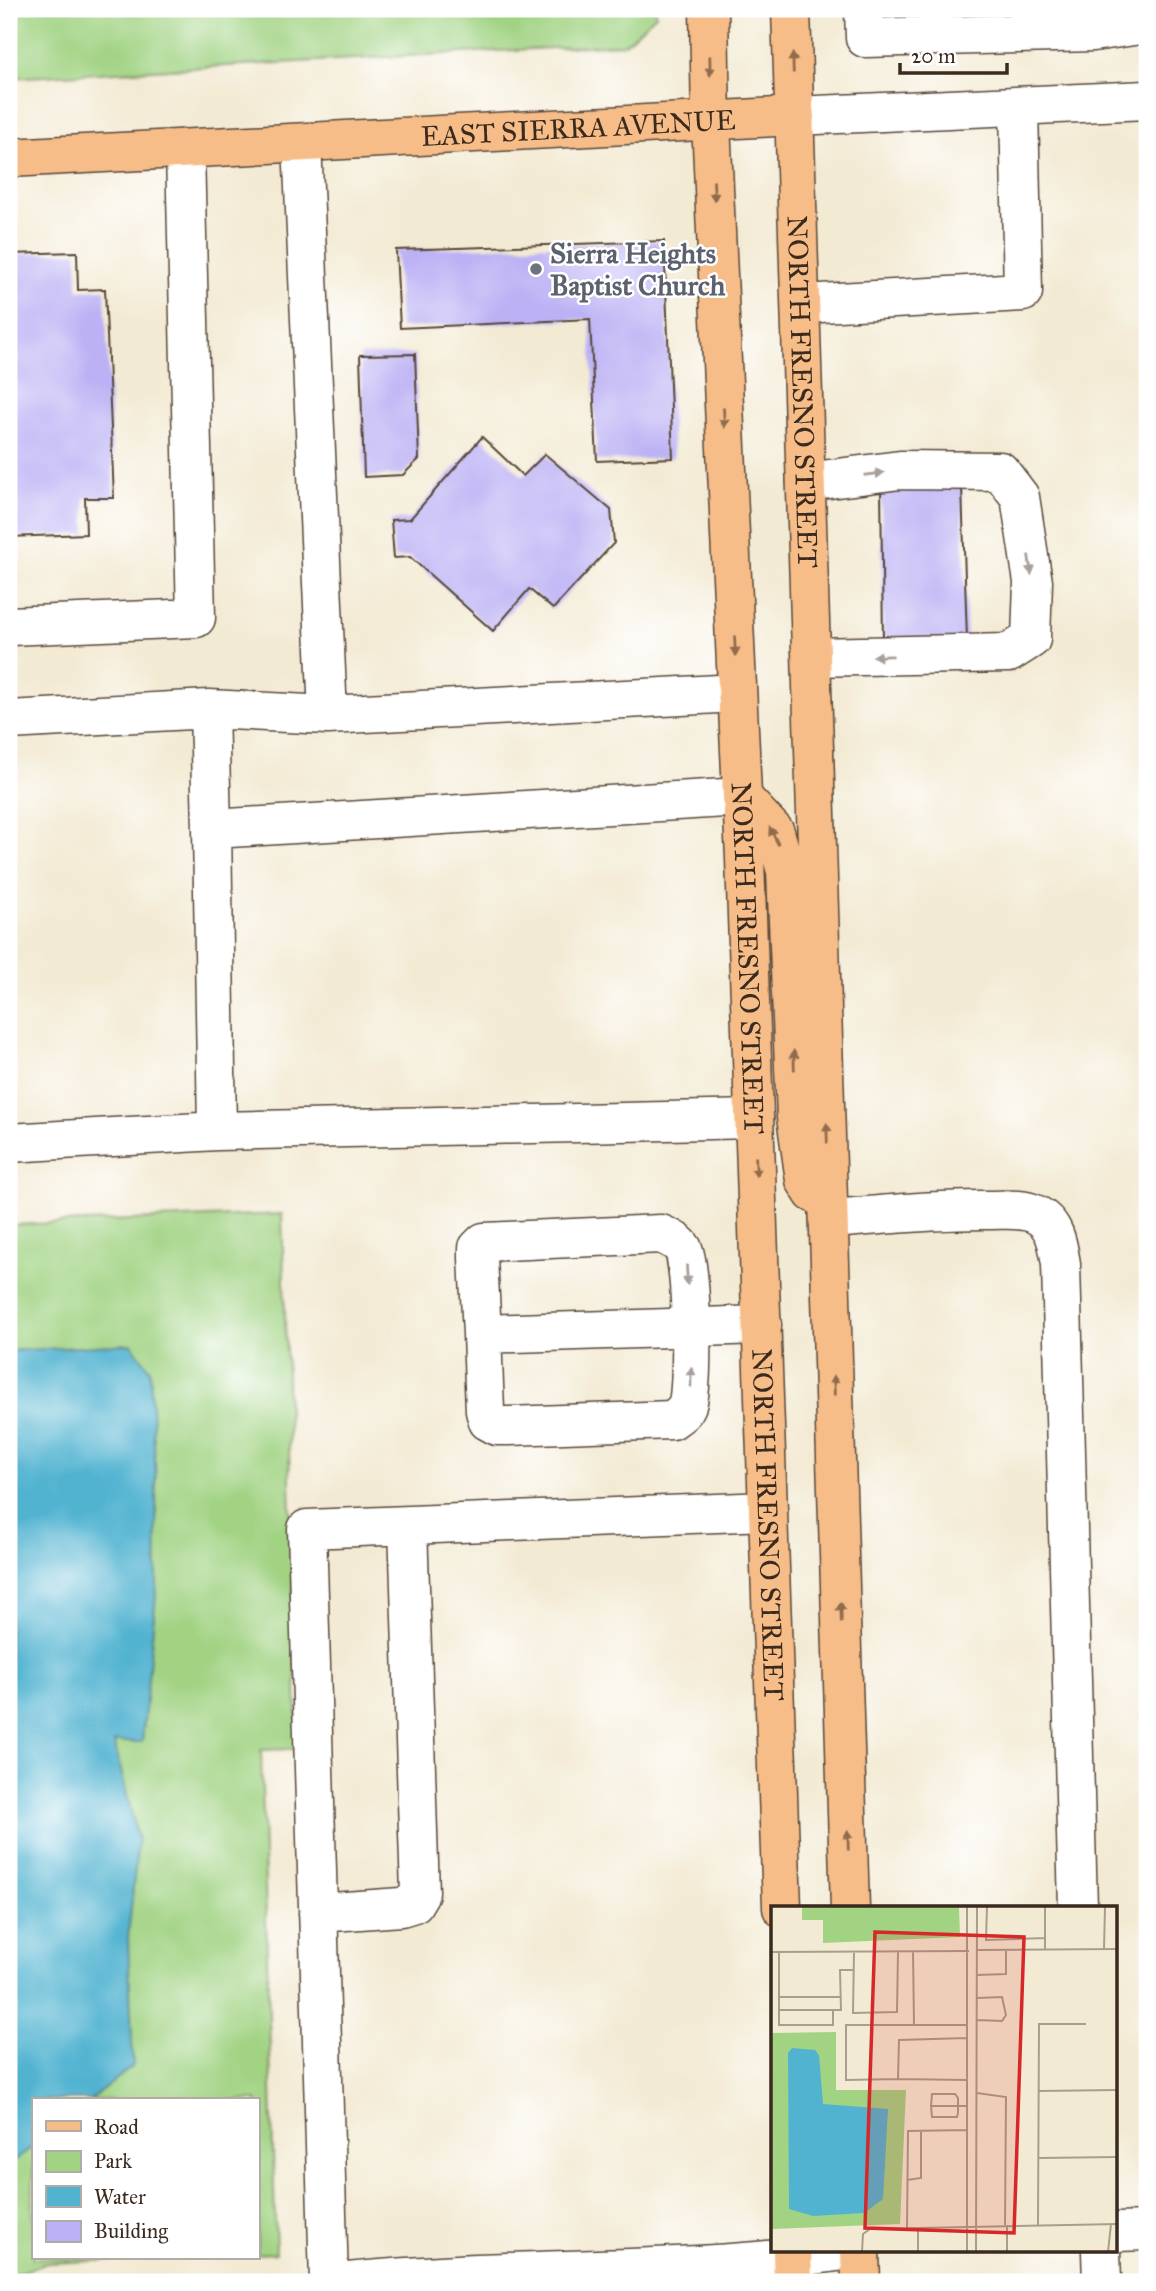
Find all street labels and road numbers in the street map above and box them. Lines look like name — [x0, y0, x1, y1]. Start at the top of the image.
street label: EAST SIERRA AVENUE — [420, 102, 736, 153]
street label: NORTH FRESNO STREET — [780, 215, 826, 569]
street label: NORTH FRESNO STREET — [724, 781, 772, 1135]
street label: NORTH FRESNO STREET — [745, 1348, 792, 1702]

